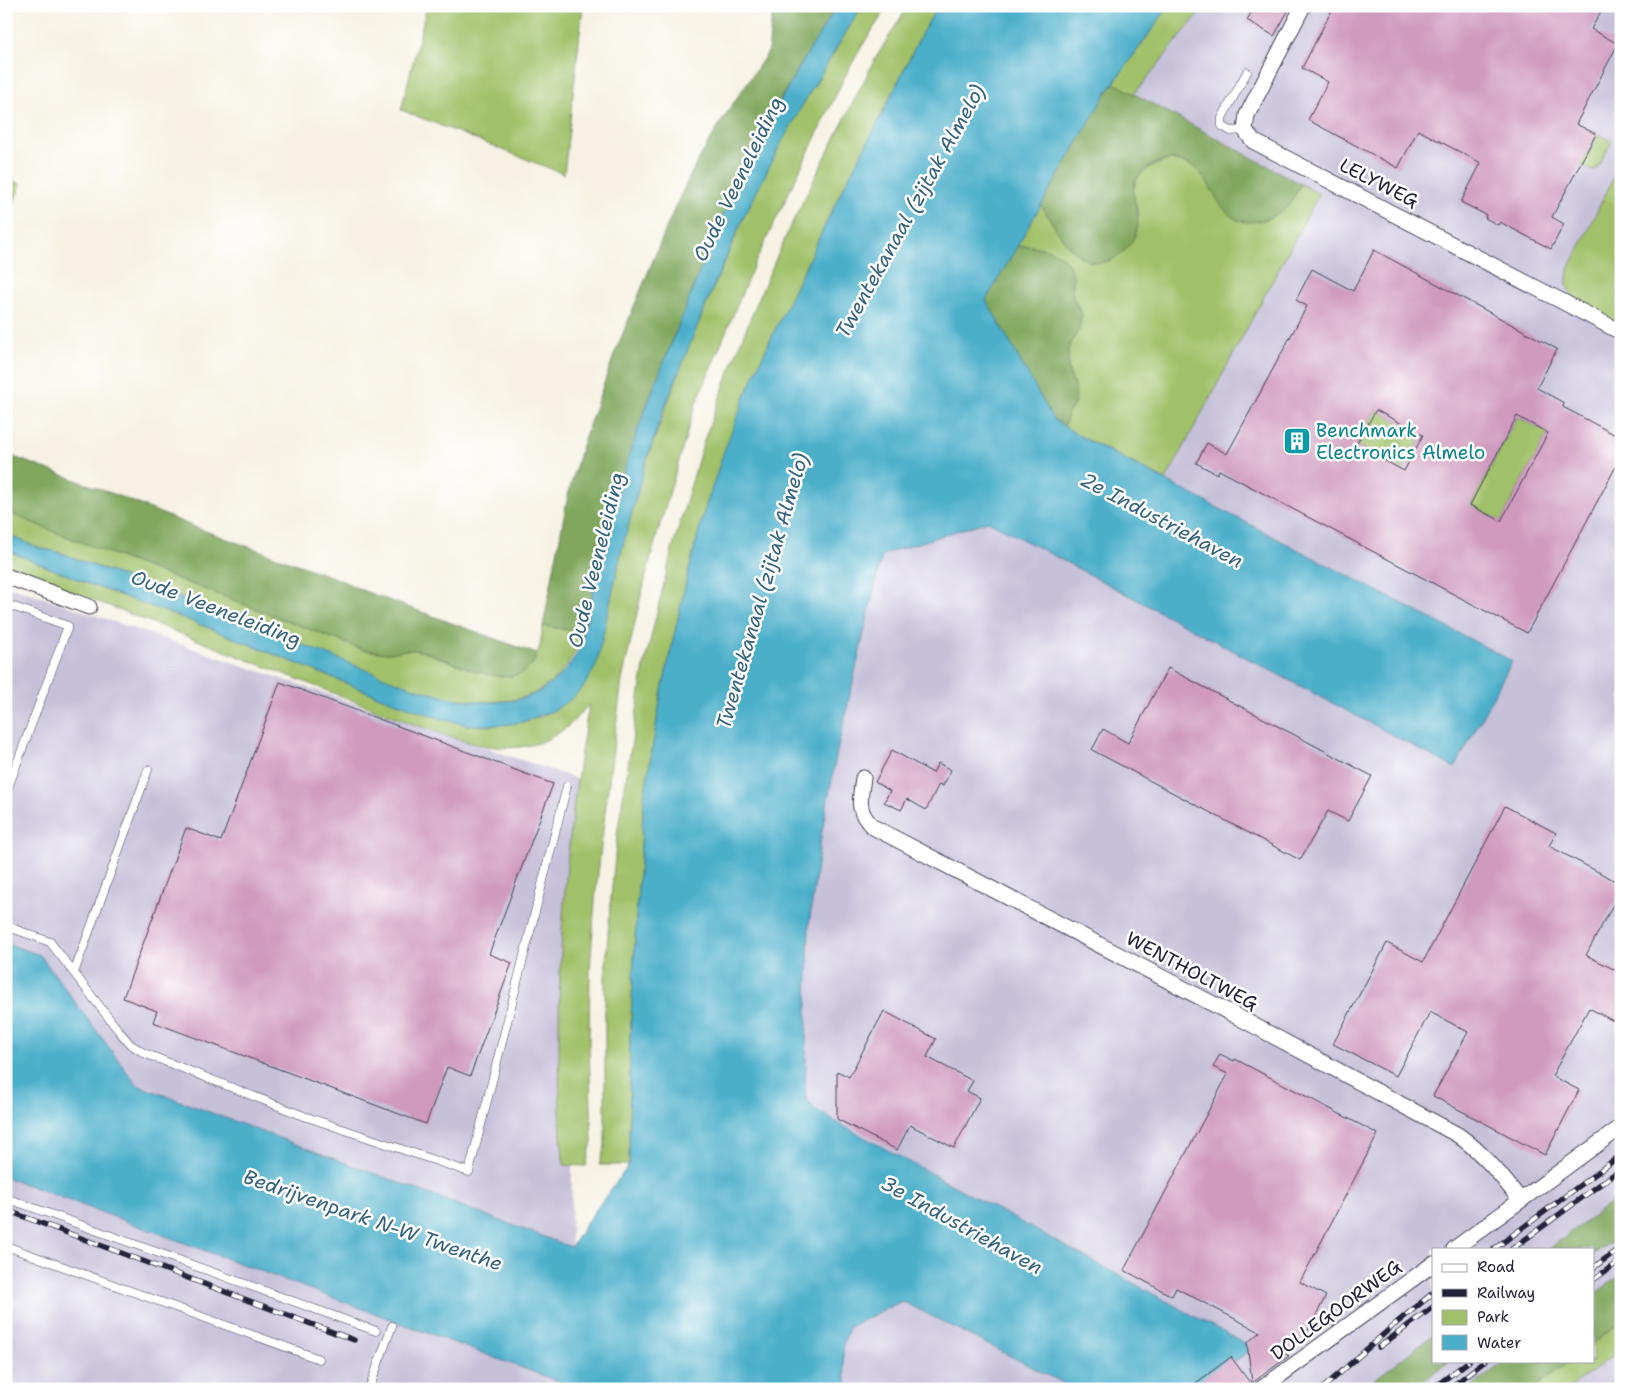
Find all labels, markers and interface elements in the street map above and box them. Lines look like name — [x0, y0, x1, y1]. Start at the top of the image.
water label: Twentekanaal (zijtak Almelo) — [829, 80, 991, 342]
water label: Oude Veeneleiding — [687, 92, 789, 266]
street label: LELYWEG — [1335, 152, 1423, 214]
place label: Benchmark Electronics Almelo — [1316, 418, 1485, 465]
building icon: Benchmark Electronics Almelo — [1282, 426, 1312, 456]
water label: Twentekanaal (zijtak Almelo) — [710, 450, 814, 732]
water label: 2e Industriehaven — [1076, 466, 1248, 574]
water label: Oude Veeneleiding — [562, 469, 630, 651]
water label: Oude Veeneleiding — [127, 564, 305, 652]
street label: WENTHOLTWEG — [1122, 926, 1262, 1016]
water label: Bedrijvenpark N-W Twenthe — [240, 1163, 506, 1277]
water label: 3e Industriehaven — [877, 1170, 1047, 1280]
legend — [1432, 1248, 1594, 1362]
street label: DOLLEGOORWEG — [1266, 1254, 1406, 1366]
text: Road — [1477, 1257, 1515, 1277]
text: Railway — [1477, 1283, 1535, 1303]
text: Park — [1477, 1307, 1509, 1327]
text: Water — [1477, 1333, 1521, 1353]

